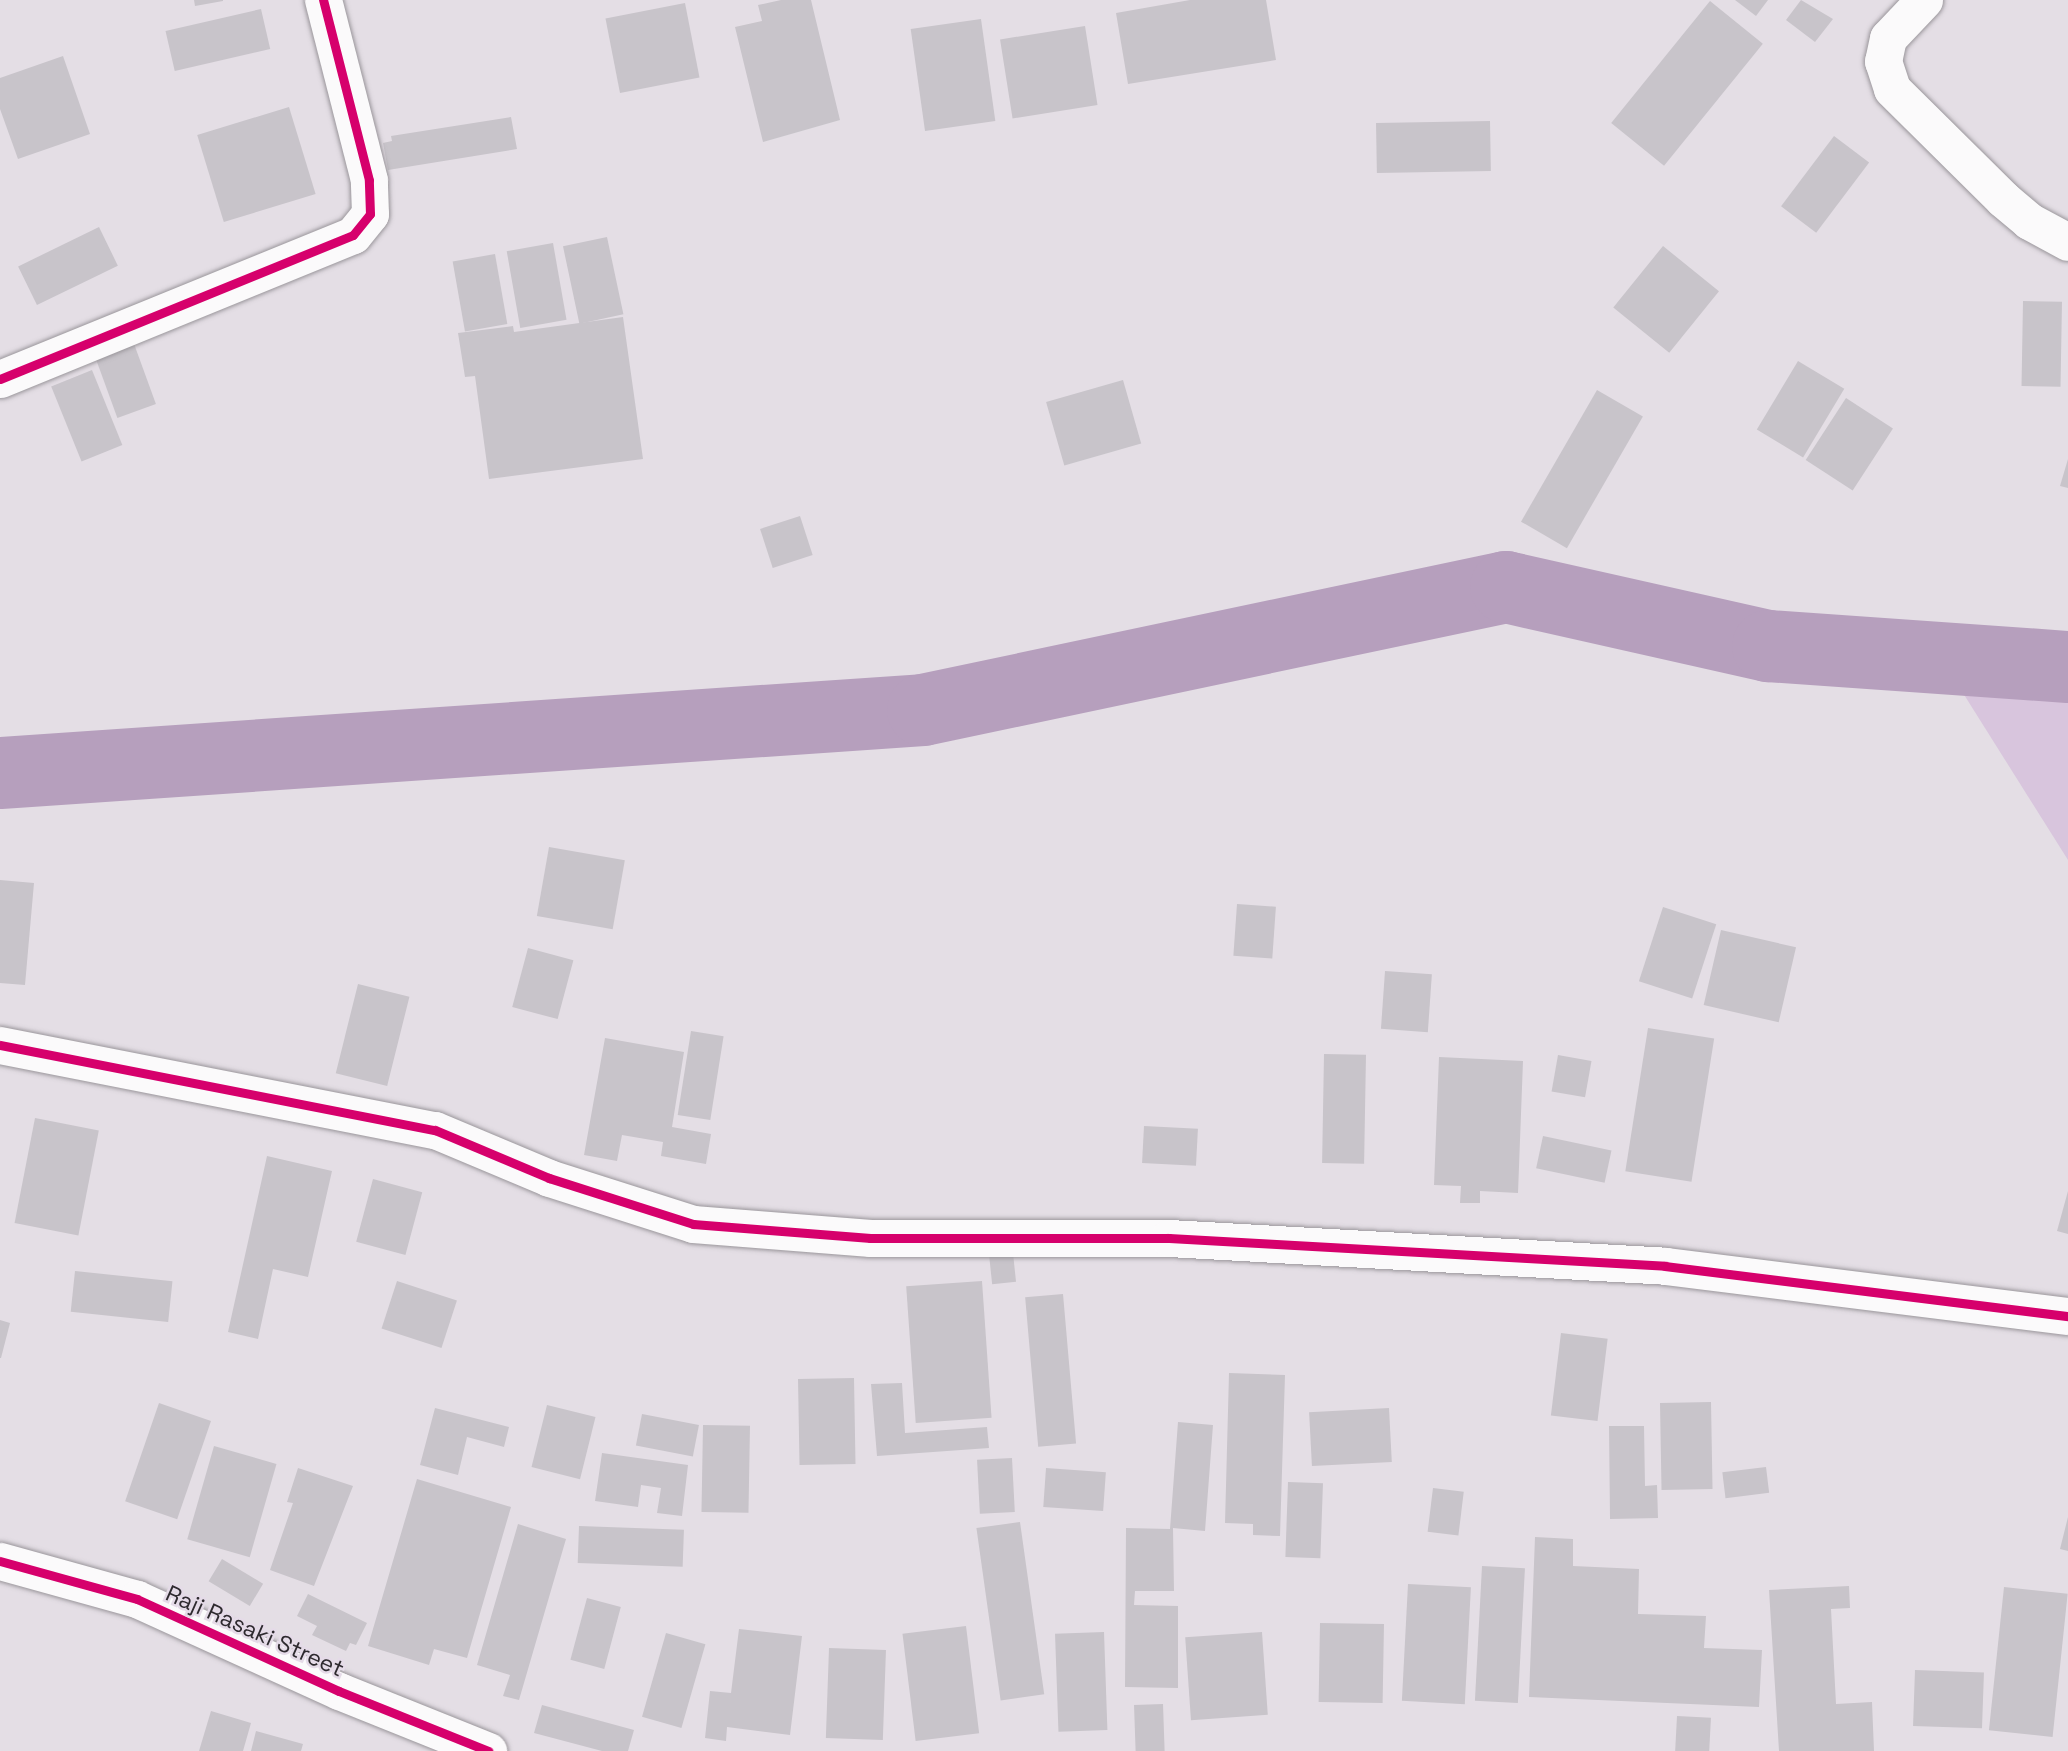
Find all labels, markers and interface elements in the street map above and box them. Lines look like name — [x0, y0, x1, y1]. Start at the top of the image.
street label: Raji Rasaki Street — [162, 1579, 348, 1683]

